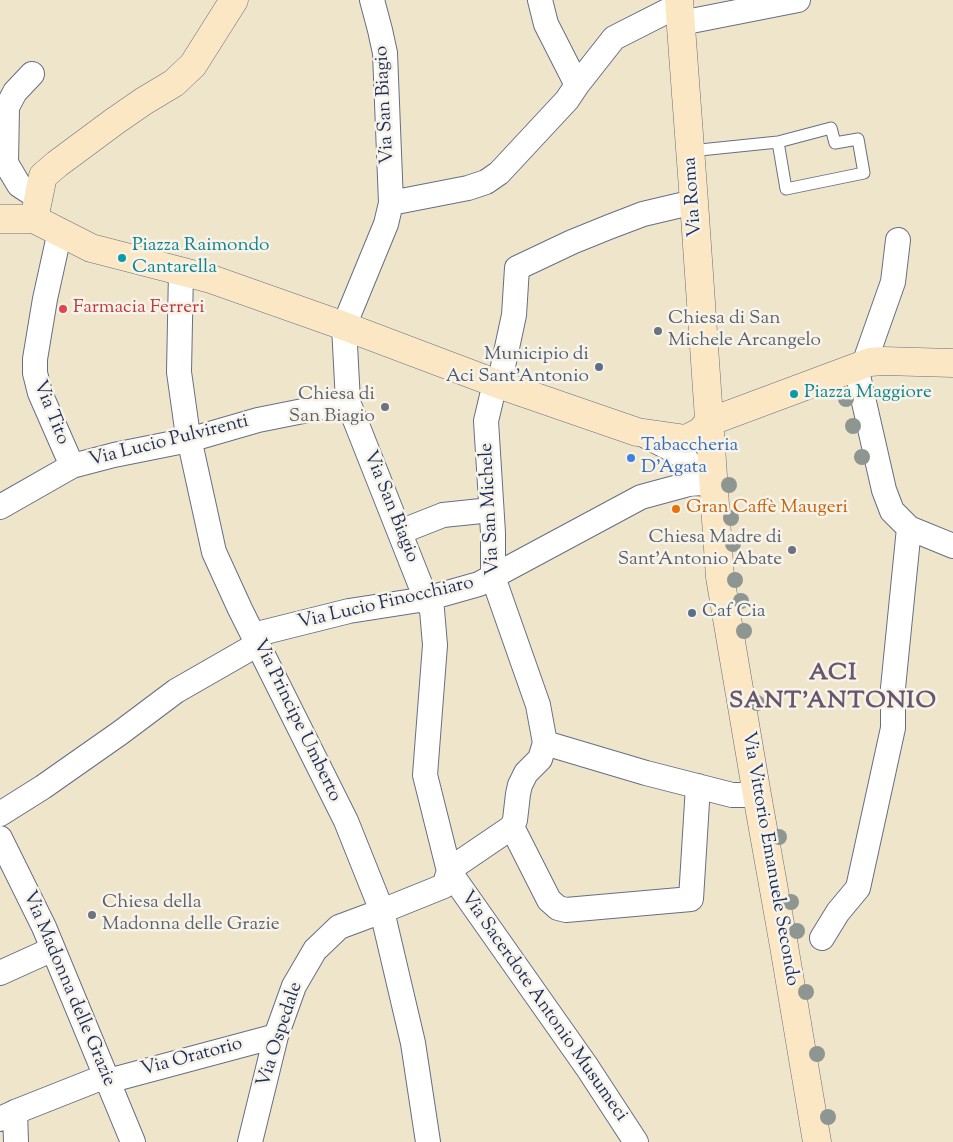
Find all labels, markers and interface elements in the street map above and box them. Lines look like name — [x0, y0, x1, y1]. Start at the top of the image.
street label: Via San Biagio — [372, 45, 400, 165]
street label: Via Roma — [680, 156, 708, 238]
place label: Piazza Raimondo Cantarella — [132, 236, 269, 280]
marker: Piazza Raimondo Cantarella — [116, 252, 128, 264]
place label: Farmacia Ferreri — [73, 298, 205, 320]
marker: Farmacia Ferreri — [57, 303, 69, 315]
place label: Chiesa di San Michele Arcangelo — [668, 309, 821, 353]
marker: Chiesa di San Michele Arcangelo — [652, 325, 664, 337]
place label: Municipio di Aci Sant'Antonio — [446, 345, 589, 389]
marker: Municipio di Aci Sant'Antonio — [593, 361, 605, 373]
street label: Via Tito — [27, 378, 73, 448]
place label: Piazza Maggiore — [804, 383, 932, 405]
place label: Chiesa di San Biagio — [289, 385, 375, 429]
marker: Piazza Maggiore — [788, 388, 800, 400]
marker: Chiesa di San Biagio — [379, 401, 391, 413]
street label: Via Lucio Pulvirenti — [87, 411, 251, 473]
place label: Tabaccheria D'Agata — [641, 436, 738, 480]
street label: Via San Michele — [476, 442, 506, 576]
street label: Via San Biagio — [357, 448, 423, 566]
marker: Tabaccheria D'Agata — [625, 452, 637, 464]
place label: Gran Caffè Maugeri — [686, 498, 848, 520]
marker: Gran Caffè Maugeri — [670, 503, 682, 515]
place label: Chiesa Madre di Sant'Antonio Abate — [618, 528, 782, 572]
marker: Chiesa Madre di Sant'Antonio Abate — [786, 544, 798, 556]
street label: Via Lucio Finocchiaro — [296, 573, 476, 635]
place label: Caf Cia — [702, 602, 766, 624]
marker: Caf Cia — [686, 607, 698, 619]
street label: Via Principe Umberto — [247, 636, 345, 806]
district label: ACI SANT'ANTONIO — [728, 661, 938, 717]
street label: Via Vittorio Emanuele Secondo — [735, 730, 803, 988]
street label: Via Sacerdote Antonio Musumeci — [454, 887, 632, 1127]
street label: Via Madonna delle Grazie — [16, 888, 120, 1090]
place label: Chiesa della Madonna delle Grazie — [102, 893, 280, 937]
marker: Chiesa della Madonna delle Grazie — [86, 909, 98, 921]
street label: Via Ospedale — [253, 980, 309, 1090]
street label: Via Oratorio — [139, 1034, 245, 1082]

